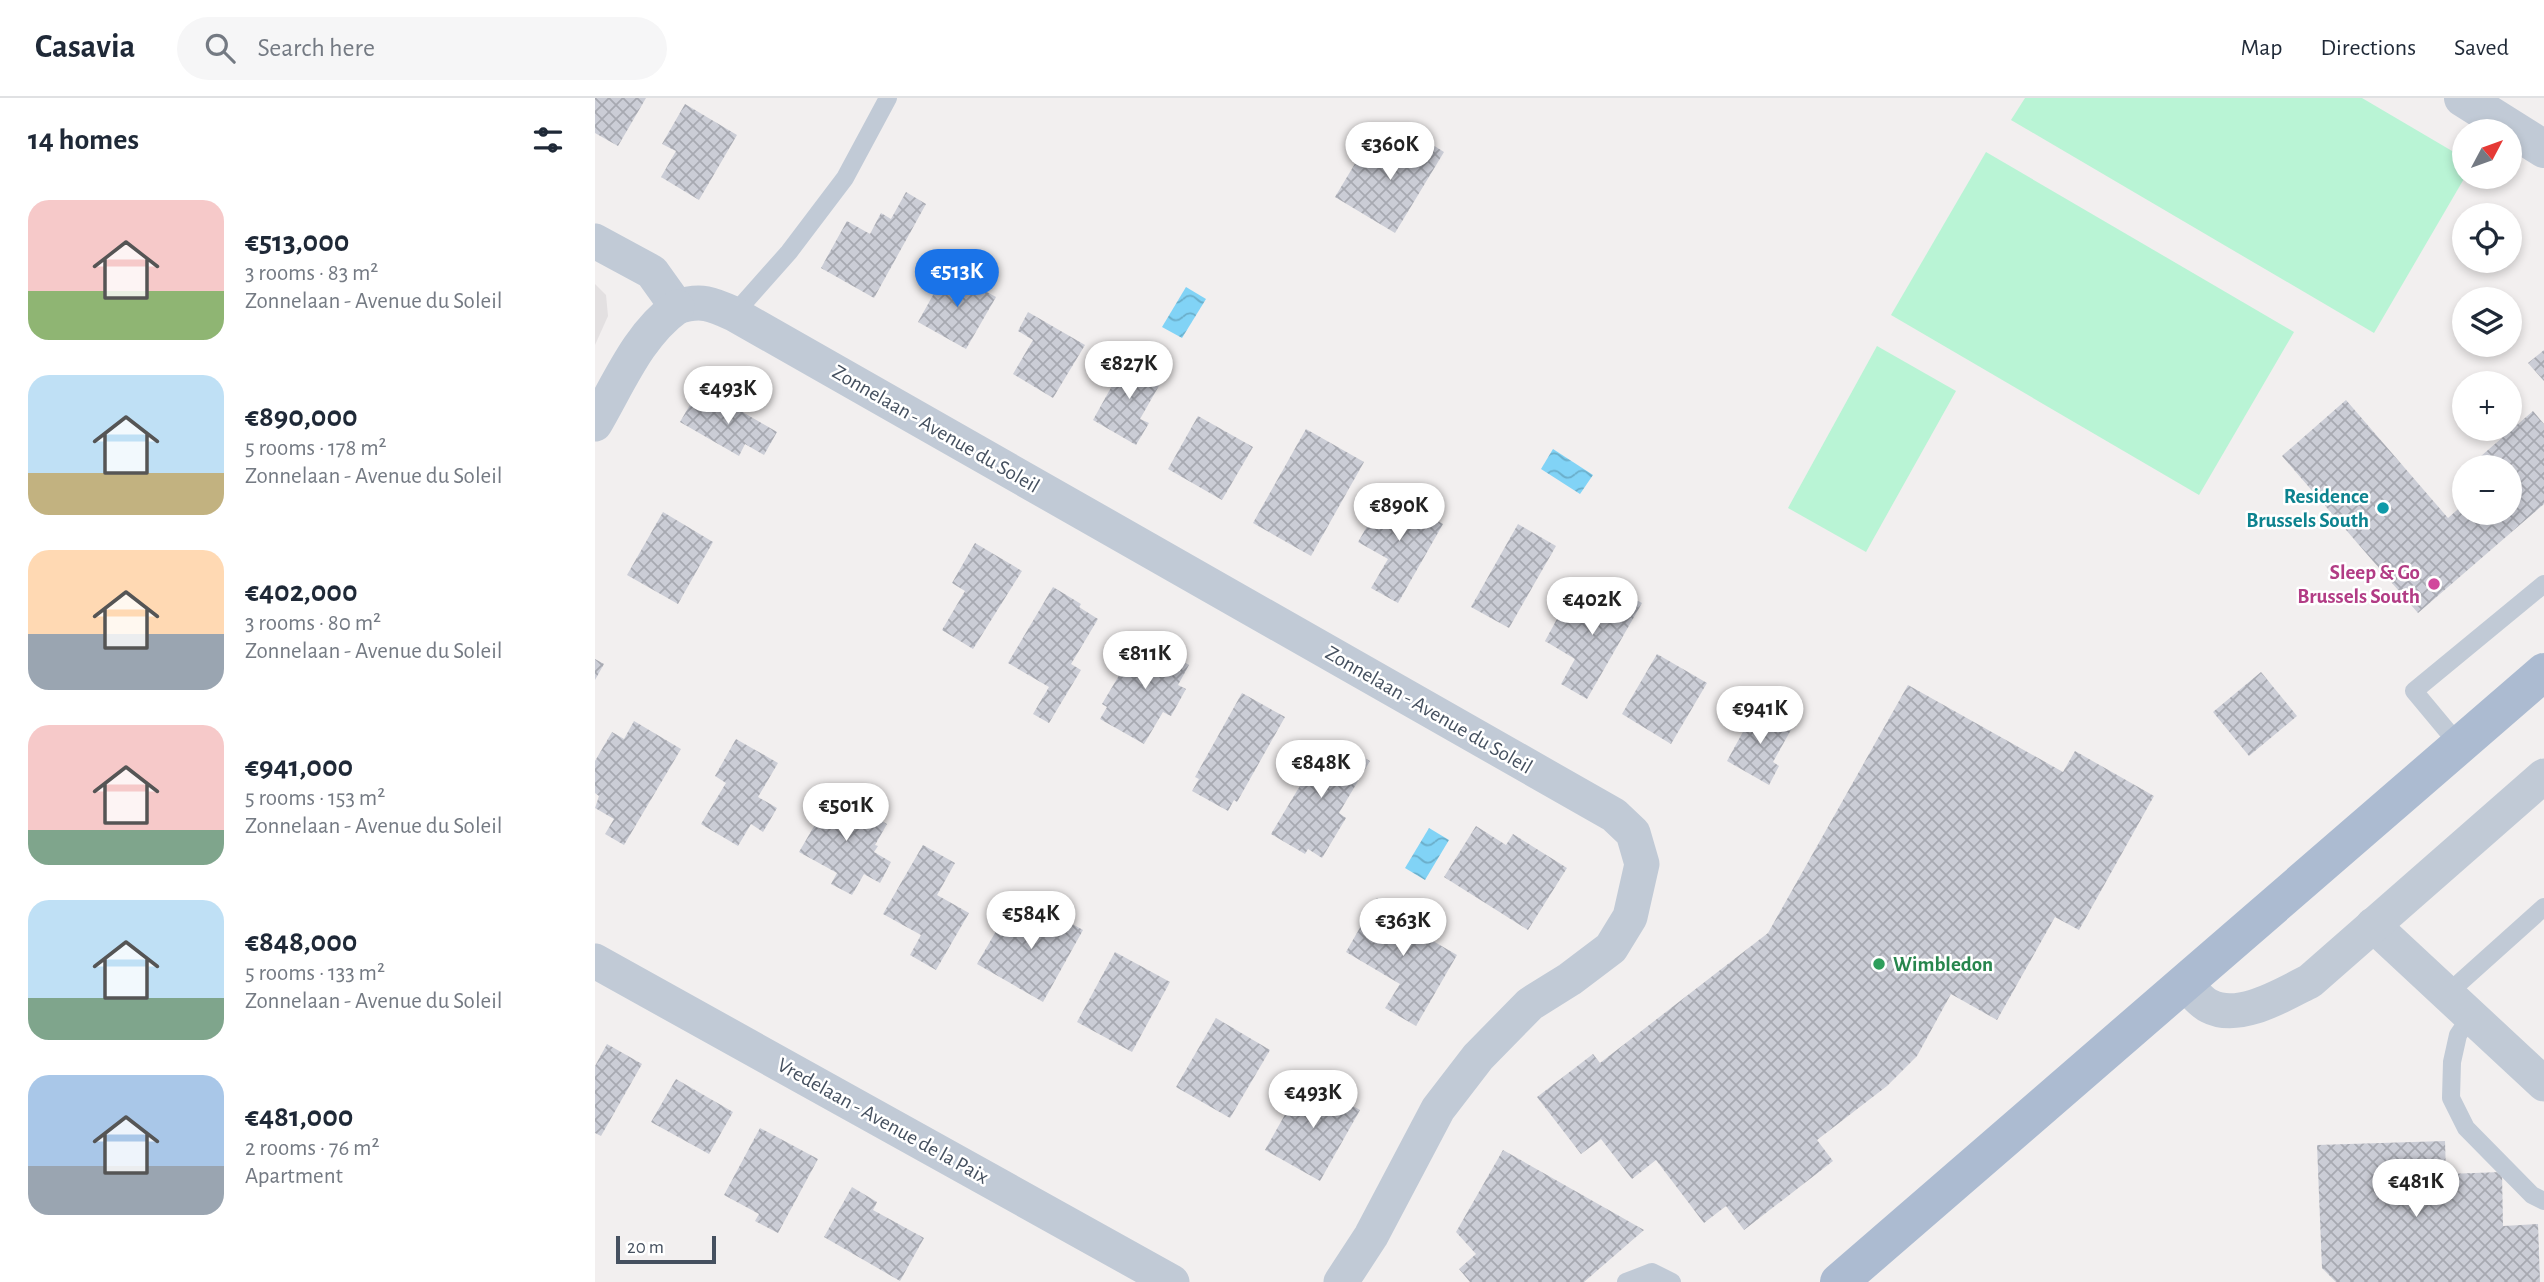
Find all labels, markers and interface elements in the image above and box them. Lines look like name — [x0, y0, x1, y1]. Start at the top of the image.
search box — [177, 17, 667, 80]
icon: search — [201, 29, 239, 67]
text: Casavia — [35, 31, 135, 64]
text: Search here — [257, 35, 375, 61]
text: Map — [2240, 36, 2282, 60]
text: Directions — [2320, 36, 2416, 60]
text: Saved — [2454, 36, 2509, 60]
north arrow — [2452, 119, 2522, 189]
map controls — [2452, 119, 2522, 525]
icon: filters — [529, 121, 567, 159]
pin: €360K — [1341, 122, 1439, 182]
text: 14 homes — [28, 125, 139, 155]
text: €360K — [1361, 133, 1419, 156]
button: locate — [2452, 203, 2522, 273]
text: €513,000 — [245, 227, 349, 257]
icon: home — [84, 228, 168, 312]
pin: €513K — [908, 250, 1006, 309]
text: €513K — [931, 260, 983, 283]
text: 3 rooms · 83 m² — [245, 262, 378, 285]
button: layers — [2452, 287, 2522, 357]
text: Zonnelaan - Avenue du Soleil — [245, 290, 502, 313]
pin: €827K — [1080, 342, 1178, 401]
text: €827K — [1101, 352, 1157, 375]
street label: Zonnelaan - Avenue du Soleil — [829, 361, 1043, 497]
pin: €493K — [679, 366, 777, 426]
button: + — [2452, 371, 2522, 441]
text: €493K — [700, 377, 756, 400]
text: €890,000 — [245, 402, 358, 432]
icon: home — [84, 403, 168, 487]
text: 5 rooms · 178 m² — [245, 437, 387, 460]
button: − — [2452, 455, 2522, 525]
text: Zonnelaan - Avenue du Soleil — [245, 465, 502, 488]
pin: €890K — [1350, 484, 1448, 543]
place label: Residence Brussels South — [2246, 486, 2369, 531]
text: €890K — [1370, 494, 1428, 517]
marker: Residence Brussels South — [2375, 500, 2391, 516]
place label: Sleep & Go Brussels South — [2297, 562, 2420, 607]
marker: Sleep & Go Brussels South — [2426, 576, 2442, 592]
text: €402,000 — [245, 577, 358, 607]
icon: home — [84, 578, 168, 662]
pin: €402K — [1543, 578, 1641, 637]
text: €402K — [1563, 588, 1621, 611]
text: 3 rooms · 80 m² — [245, 612, 381, 635]
pin: €811K — [1096, 632, 1194, 691]
text: Zonnelaan - Avenue du Soleil — [245, 640, 502, 663]
text: €811K — [1119, 642, 1171, 665]
street label: Zonnelaan - Avenue du Soleil — [1322, 642, 1536, 778]
pin: €941K — [1711, 686, 1809, 746]
text: €941K — [1732, 697, 1788, 720]
pin: €848K — [1272, 740, 1370, 800]
text: €848K — [1292, 751, 1350, 774]
text: €941,000 — [245, 752, 353, 782]
icon: home — [84, 753, 168, 837]
pin: €501K — [797, 784, 895, 843]
text: 5 rooms · 153 m² — [245, 787, 385, 810]
text: €501K — [819, 794, 873, 817]
text: Zonnelaan - Avenue du Soleil — [245, 815, 502, 838]
pin: €584K — [982, 892, 1080, 951]
pin: €363K — [1354, 898, 1452, 958]
text: €584K — [1002, 902, 1060, 925]
text: €363K — [1375, 909, 1431, 932]
text: €848,000 — [245, 927, 357, 957]
icon: home — [84, 928, 168, 1012]
place label: Wimbledon — [1893, 954, 1993, 975]
marker: Wimbledon — [1871, 956, 1887, 972]
text: 5 rooms · 133 m² — [245, 962, 385, 985]
text: Zonnelaan - Avenue du Soleil — [245, 990, 502, 1013]
street label: Vredelaan - Avenue de la Paix — [774, 1054, 992, 1188]
pin: €493K — [1264, 1070, 1362, 1130]
text: €493K — [1285, 1081, 1341, 1104]
text: €481,000 — [245, 1102, 353, 1132]
icon: home — [84, 1103, 168, 1187]
text: 2 rooms · 76 m² — [245, 1137, 379, 1160]
pin: €481K — [2367, 1160, 2465, 1219]
text: Apartment — [245, 1165, 343, 1188]
text: €481K — [2388, 1170, 2444, 1193]
scale bar — [616, 1233, 716, 1265]
text: 20 m — [627, 1238, 664, 1257]

